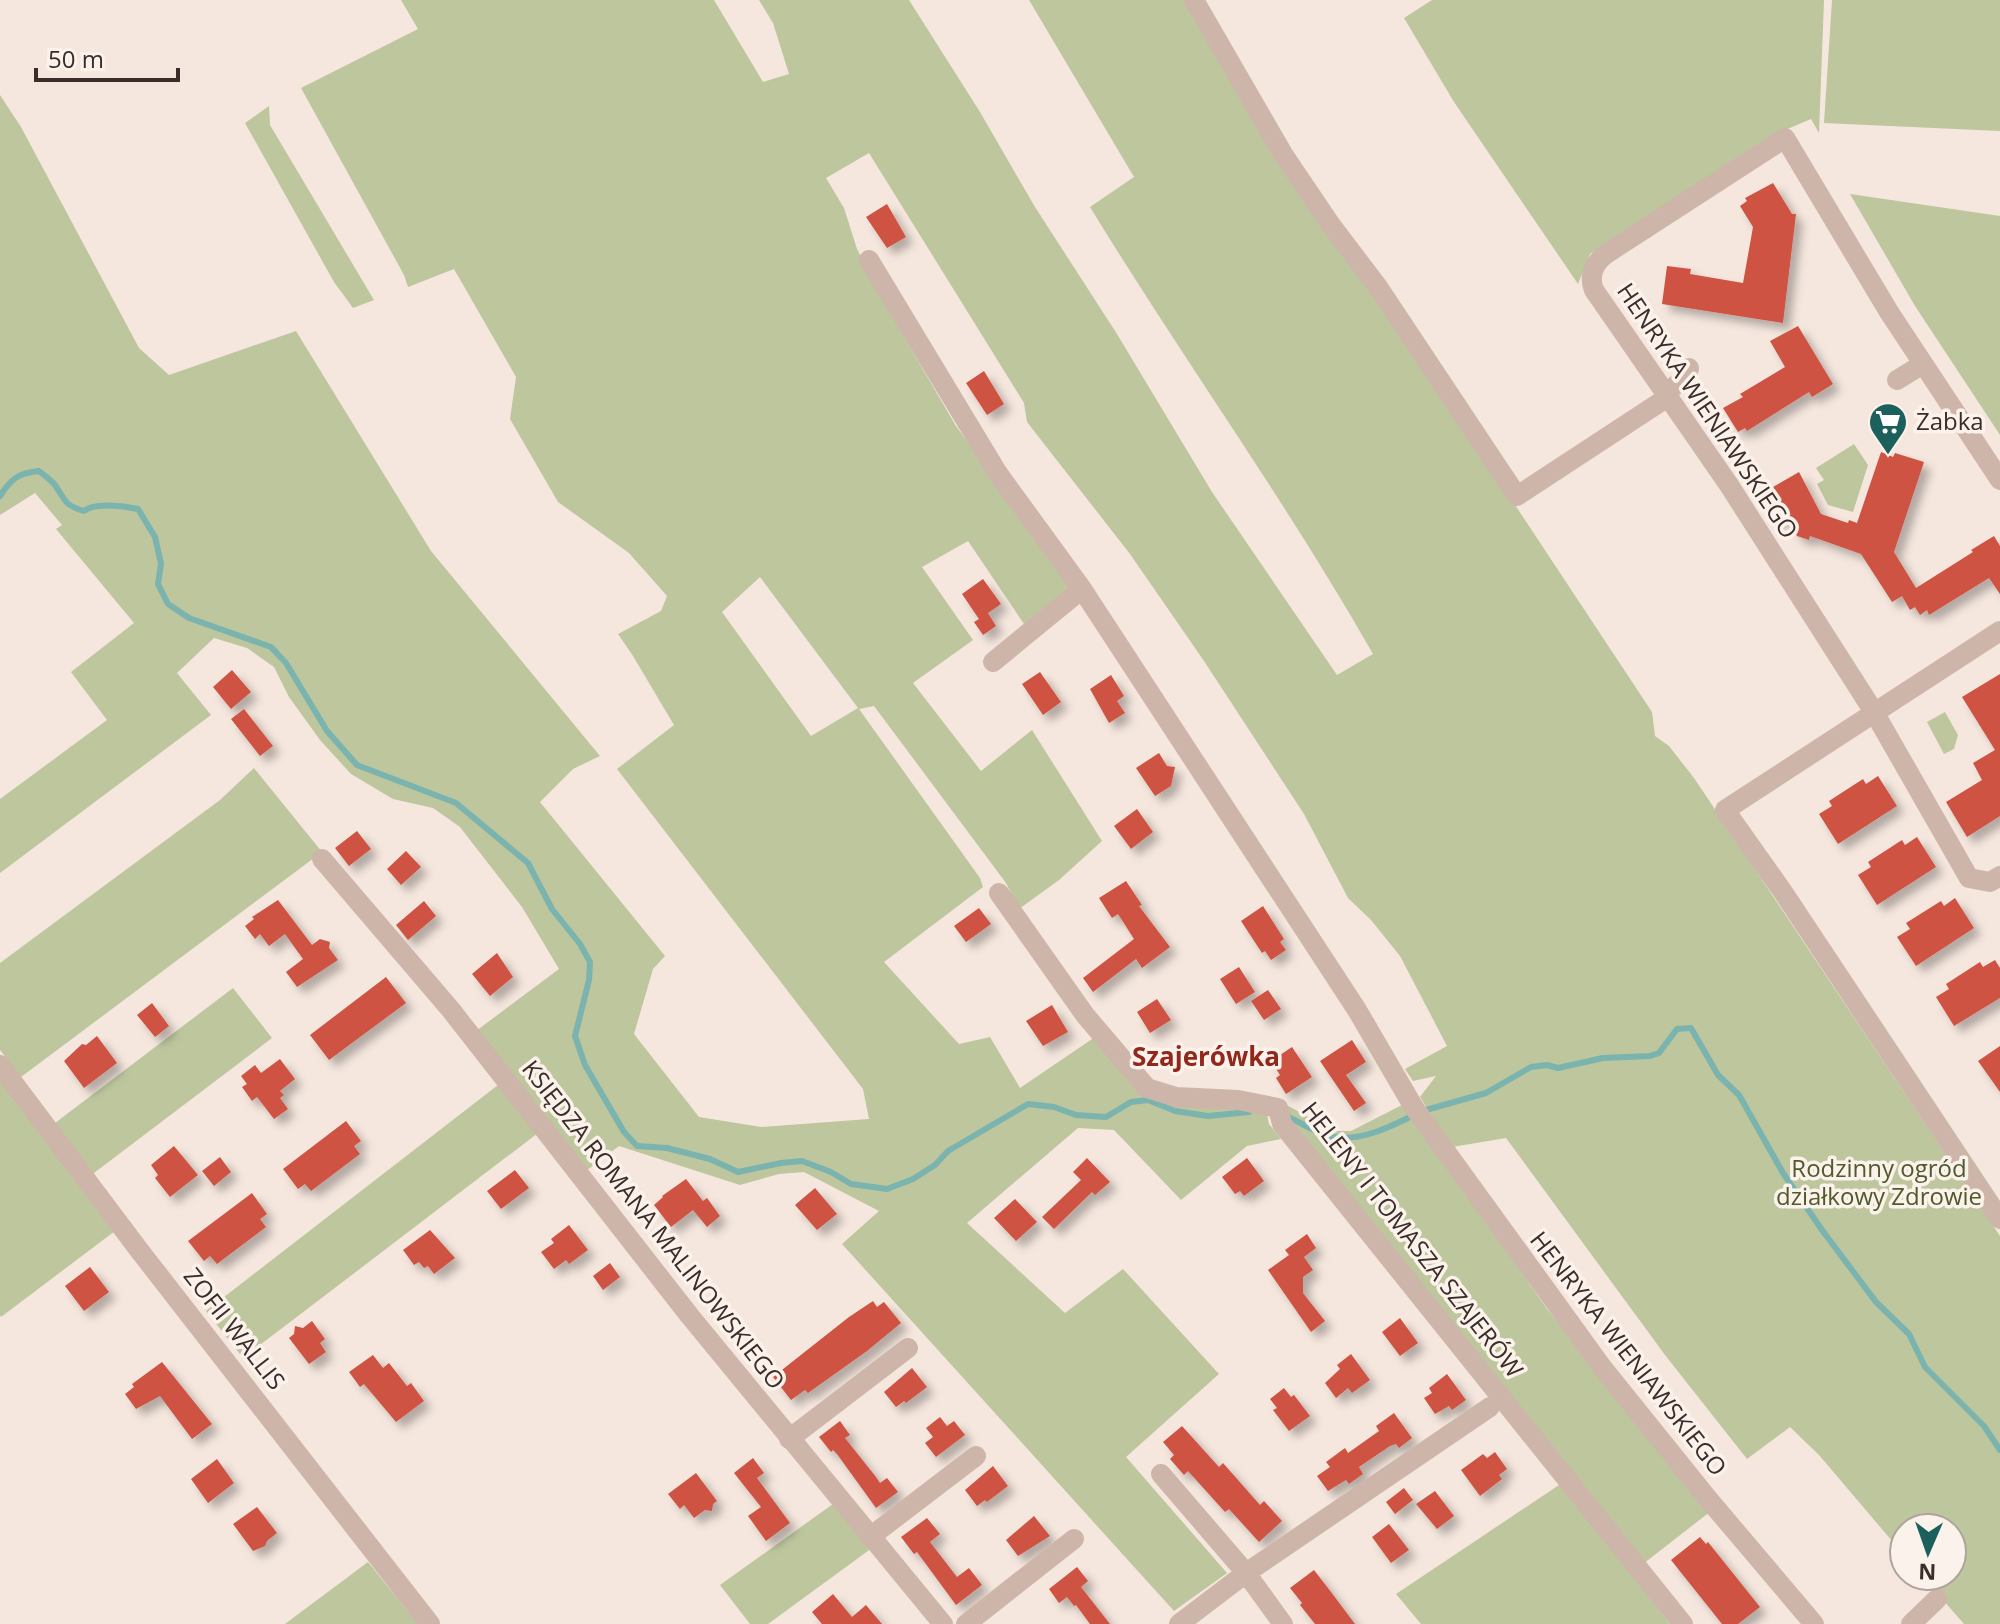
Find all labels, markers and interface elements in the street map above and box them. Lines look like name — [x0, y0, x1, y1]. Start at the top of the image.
scale bar — [36, 32, 178, 82]
text: 50 m — [48, 42, 104, 75]
street label: HENRYKA WIENIAWSKIEGO — [1610, 276, 1806, 544]
supermarket icon: Żabka — [1867, 401, 1909, 456]
place label: Żabka — [1916, 404, 1984, 437]
district label: Szajerówka — [1132, 1038, 1280, 1074]
street label: KSIĘDZA ROMANA MALINOWSKIEGO — [515, 1053, 793, 1395]
street label: HELENY I TOMASZA SZAJERÓW — [1295, 1094, 1531, 1384]
park label: Rodzinny ogród działkowy Zdrowie — [1776, 1151, 1982, 1212]
street label: HENRYKA WIENIAWSKIEGO — [1523, 1224, 1735, 1482]
street label: ZOFII WALLIS — [177, 1260, 293, 1396]
north arrow — [1888, 1512, 1968, 1592]
text: N — [1918, 1558, 1937, 1588]

